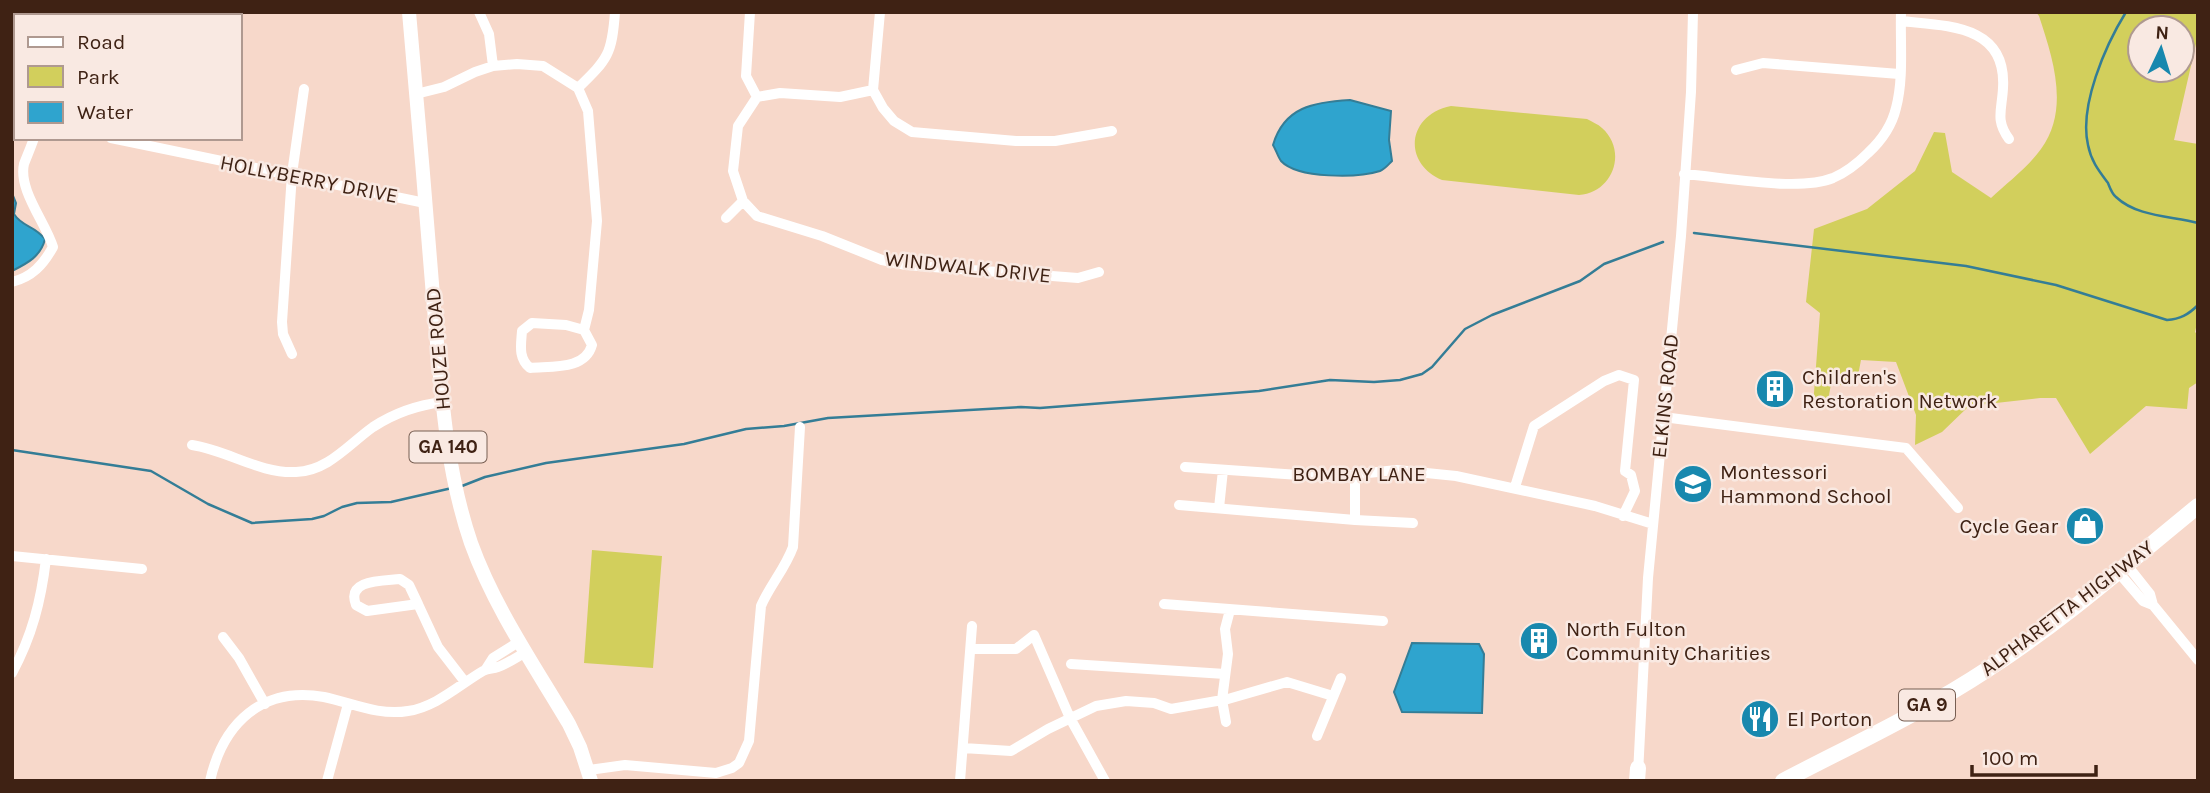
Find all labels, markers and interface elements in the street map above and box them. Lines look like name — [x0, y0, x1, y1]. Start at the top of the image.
legend — [14, 14, 242, 140]
north arrow — [2126, 14, 2196, 84]
text: N — [2155, 22, 2170, 44]
text: Road — [77, 30, 125, 54]
text: Park — [77, 65, 120, 89]
text: Water — [77, 100, 133, 124]
street label: HOLLYBERRY DRIVE — [218, 150, 400, 208]
street label: WINDWALK DRIVE — [884, 246, 1052, 288]
street label: HOUZE ROAD — [421, 287, 455, 411]
street label: ELKINS ROAD — [1647, 333, 1683, 459]
place label: Children's Restoration Network — [1802, 365, 1998, 413]
building icon: Children's Restoration Network — [1754, 368, 1796, 410]
road number: GA 140 — [410, 432, 486, 462]
place label: Montessori Hammond School — [1720, 460, 1892, 508]
street label: BOMBAY LANE — [1292, 462, 1426, 486]
school or university icon: Montessori Hammond School — [1672, 463, 1714, 505]
shop icon: Cycle Gear — [2064, 505, 2106, 547]
place label: Cycle Gear — [1959, 514, 2058, 538]
street label: ALPHARETTA HIGHWAY — [1976, 535, 2159, 681]
place label: North Fulton Community Charities — [1566, 617, 1771, 665]
building icon: North Fulton Community Charities — [1518, 620, 1560, 662]
road number: GA 9 — [1899, 690, 1955, 720]
restaurant icon: El Porton — [1739, 698, 1781, 740]
place label: El Porton — [1787, 707, 1872, 731]
scale bar — [1972, 734, 2096, 778]
text: 100 m — [1982, 746, 2039, 770]

